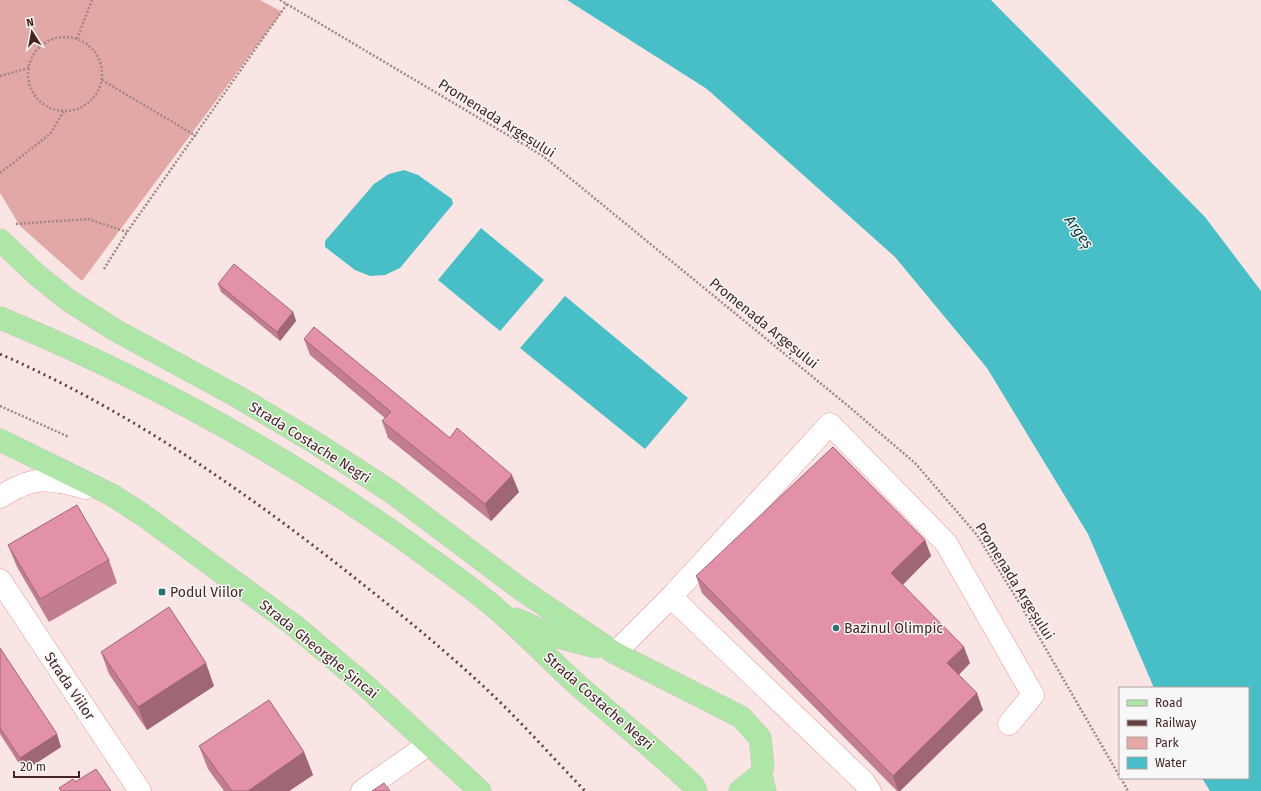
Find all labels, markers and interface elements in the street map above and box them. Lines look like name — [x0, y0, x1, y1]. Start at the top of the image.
north arrow — [12, 12, 52, 52]
text: N — [25, 16, 35, 30]
street label: Promenada Argeșului — [434, 75, 558, 162]
water label: Argeș — [1060, 211, 1097, 252]
street label: Promenada Argeșului — [705, 274, 821, 373]
street label: Strada Costache Negri — [246, 398, 374, 487]
street label: Promenada Argeșului — [971, 520, 1058, 644]
place label: Podul Viilor — [170, 584, 244, 601]
marker: Podul Viilor — [157, 587, 167, 597]
street label: Strada Gheorghe Șincai — [255, 596, 381, 703]
place label: Bazinul Olimpic — [844, 620, 943, 637]
marker: Bazinul Olimpic — [831, 623, 841, 633]
street label: Strada Viilor — [41, 649, 99, 724]
street label: Strada Costache Negri — [540, 649, 657, 754]
legend — [1119, 687, 1249, 779]
text: Road — [1155, 696, 1183, 710]
text: Railway — [1155, 716, 1196, 730]
text: Park — [1155, 736, 1179, 750]
scale bar — [14, 753, 79, 779]
text: Water — [1155, 756, 1187, 770]
text: 20 m — [20, 760, 46, 774]

